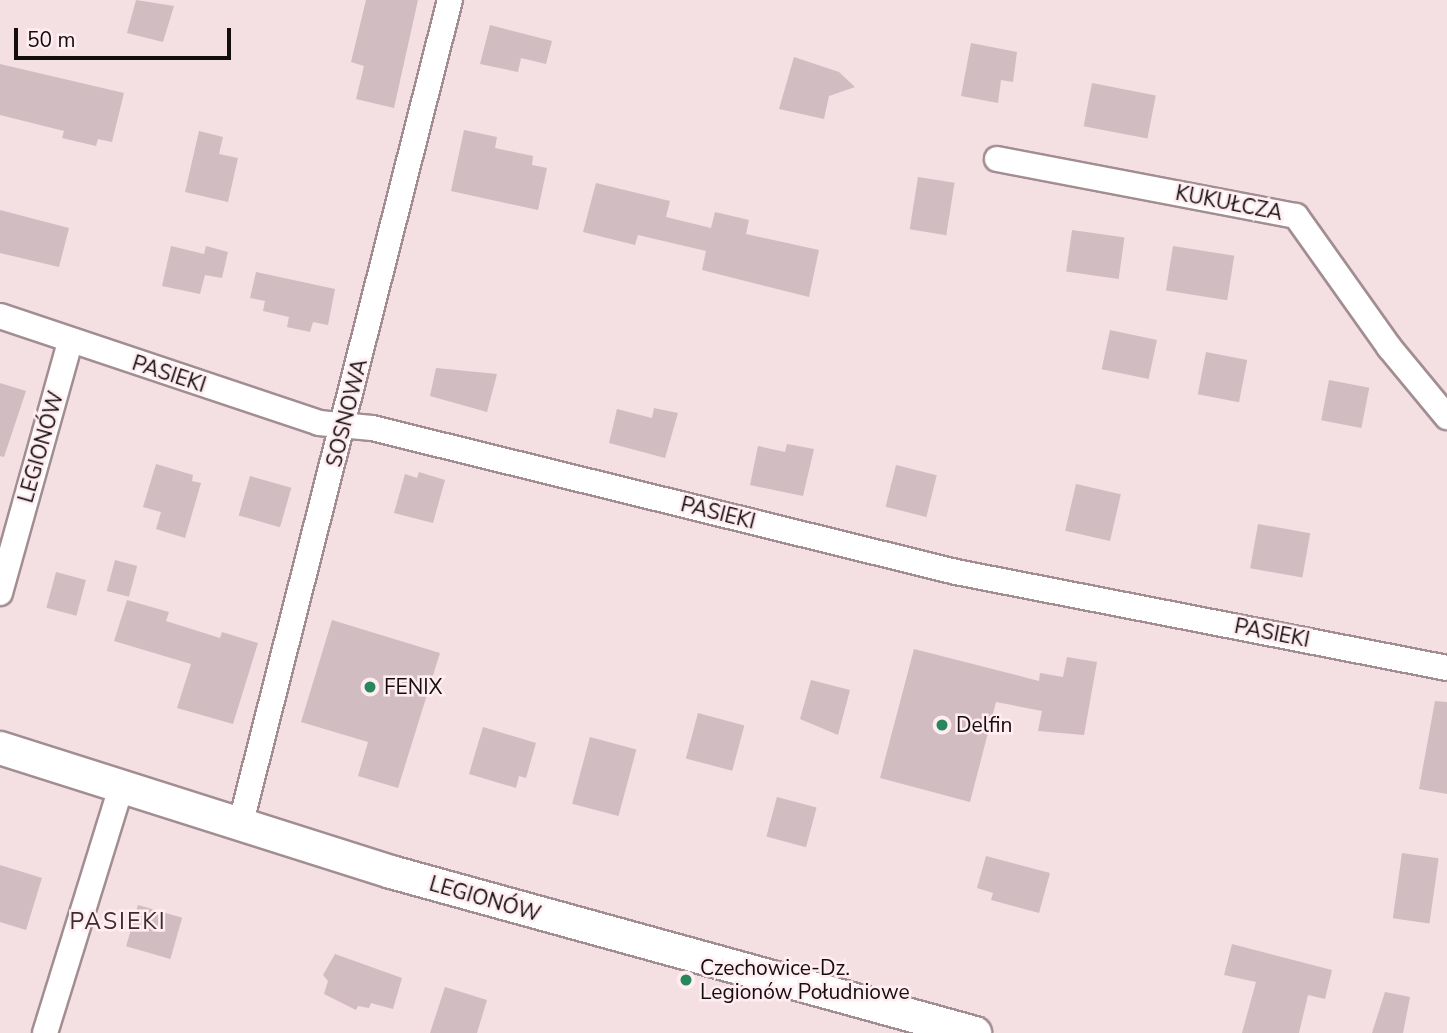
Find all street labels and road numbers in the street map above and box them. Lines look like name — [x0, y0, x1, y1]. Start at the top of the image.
street label: KUKUŁCZA — [1173, 180, 1285, 226]
street label: PASIEKI — [129, 350, 209, 398]
street label: SOSNOWA — [321, 356, 373, 470]
street label: LEGIONÓW — [13, 388, 69, 506]
street label: PASIEKI — [678, 492, 758, 534]
street label: PASIEKI — [1232, 613, 1312, 653]
street label: LEGIONÓW — [426, 871, 544, 927]

